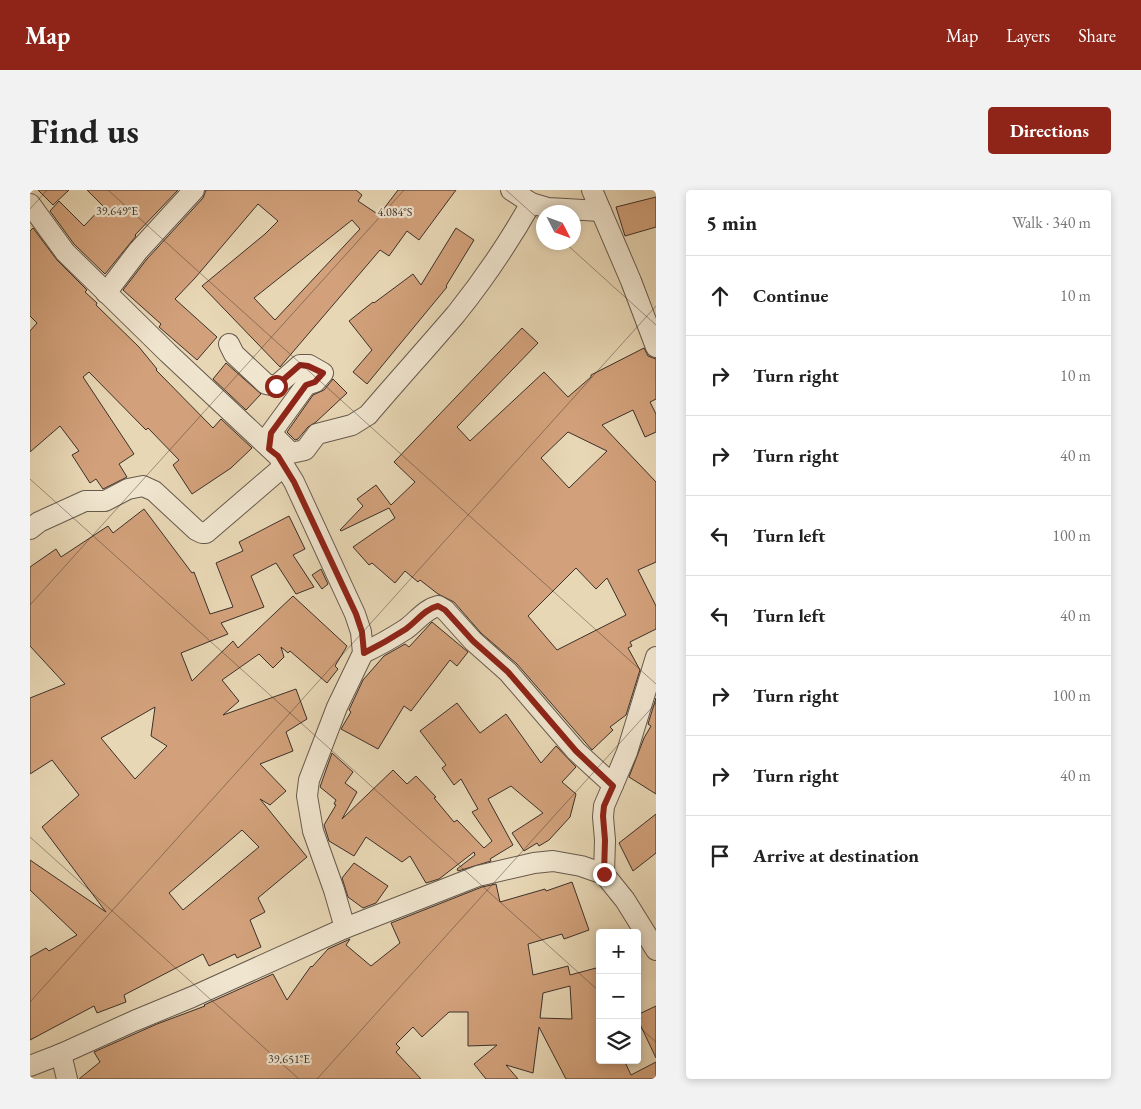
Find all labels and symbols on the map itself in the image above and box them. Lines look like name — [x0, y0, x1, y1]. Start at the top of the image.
text: 39.649°E — [96, 203, 138, 219]
text: 4.084°S — [378, 204, 413, 220]
north arrow — [536, 205, 581, 250]
route start — [265, 375, 288, 398]
route end — [593, 863, 616, 886]
text: 39.651°E — [268, 1051, 310, 1067]

